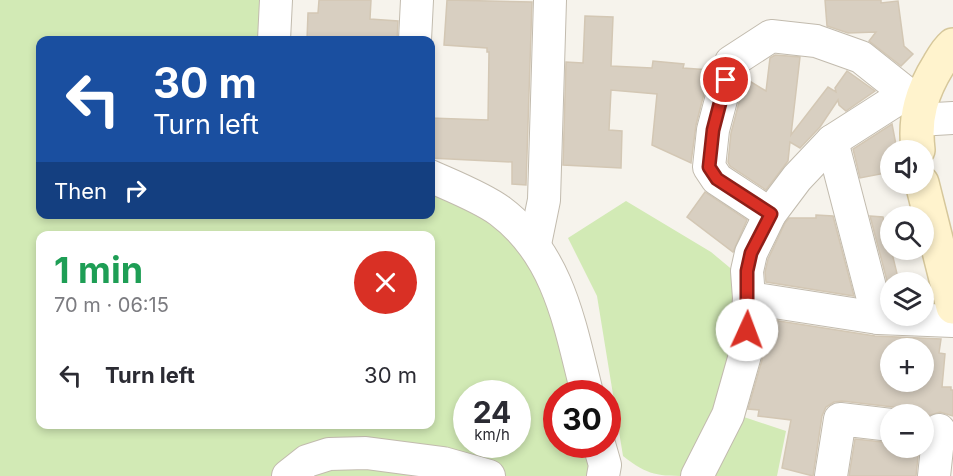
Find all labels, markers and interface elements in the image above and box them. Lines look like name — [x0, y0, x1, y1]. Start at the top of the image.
pin — [700, 54, 751, 105]
text: 30 m — [153, 57, 257, 108]
icon: left — [54, 60, 132, 138]
icon: arrive — [709, 63, 742, 96]
text: Turn left — [153, 108, 259, 141]
map controls — [880, 140, 934, 458]
button: sound — [880, 140, 934, 194]
icon: right — [119, 174, 152, 207]
text: Then — [54, 178, 107, 204]
button: search — [880, 206, 934, 260]
text: 1 min — [54, 248, 143, 292]
button: close — [354, 251, 417, 314]
button: layers — [880, 272, 934, 326]
text: 70 m · 06:15 — [54, 293, 169, 317]
position arrow — [715, 298, 779, 362]
button: + — [880, 338, 934, 392]
icon: left — [54, 359, 87, 392]
text: Turn left — [105, 362, 195, 388]
text: 30 m — [364, 362, 417, 388]
speed limit sign: 30 — [543, 380, 621, 458]
text: 24 — [473, 394, 511, 430]
button: − — [880, 404, 934, 458]
text: km/h — [474, 425, 510, 444]

